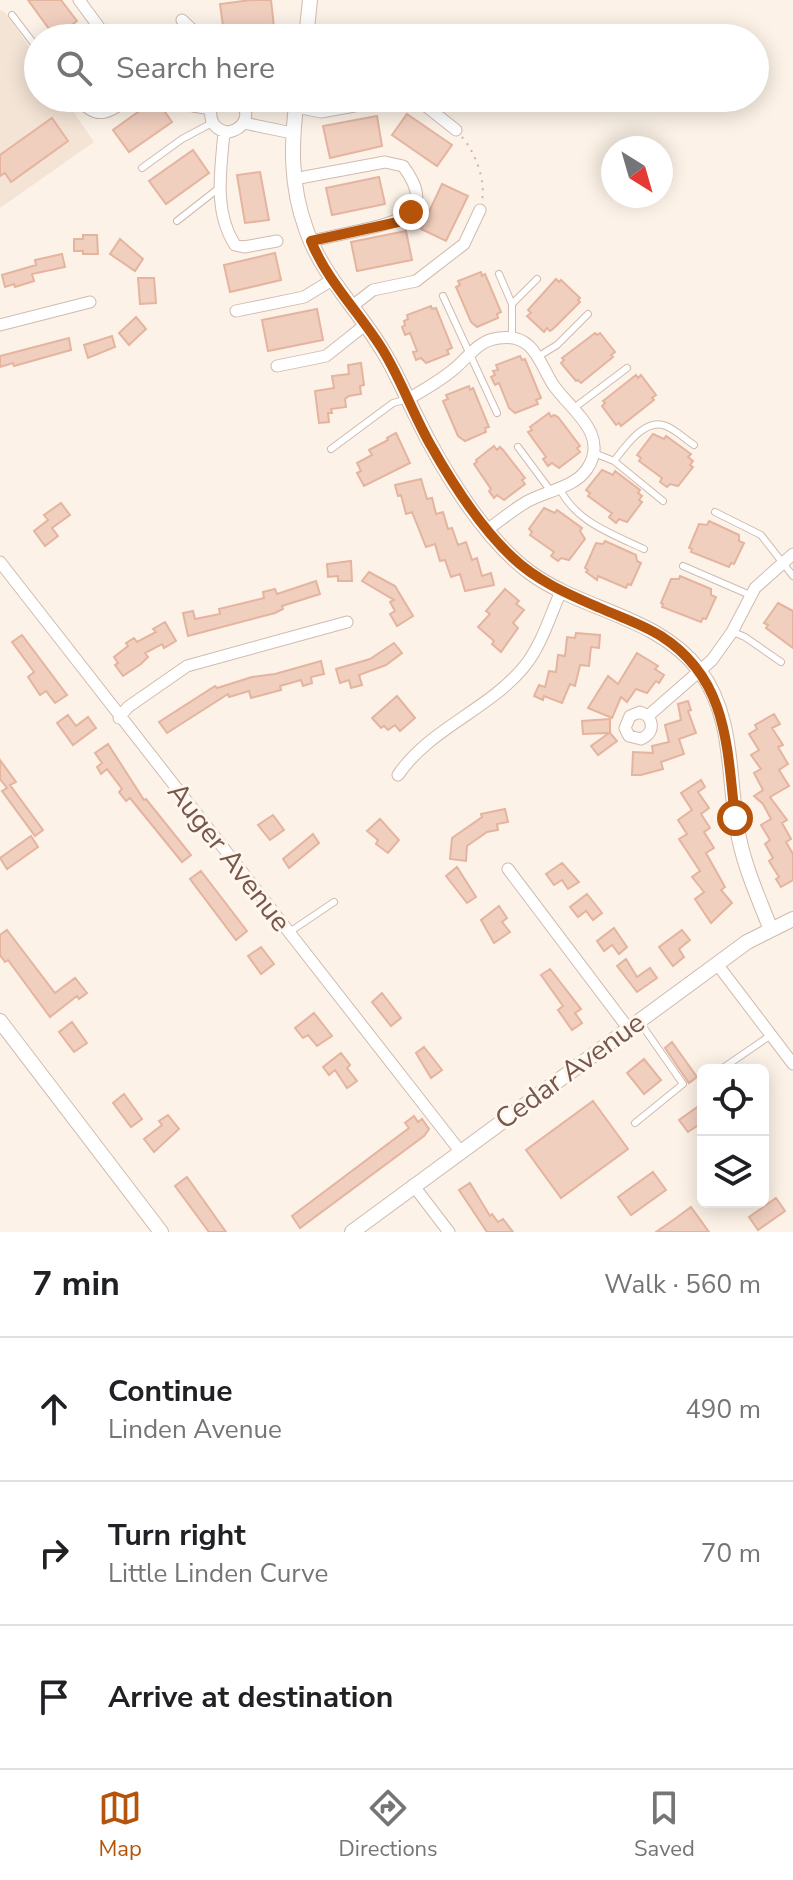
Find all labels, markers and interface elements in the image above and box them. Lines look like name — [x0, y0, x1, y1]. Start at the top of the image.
search box — [24, 24, 769, 112]
icon: search — [52, 46, 96, 90]
text: Search here — [116, 48, 275, 89]
north arrow — [601, 136, 673, 208]
route end — [393, 194, 429, 230]
street label: Auger Avenue — [159, 774, 299, 940]
route start — [717, 800, 753, 836]
street label: Cedar Avenue — [487, 1004, 653, 1138]
map controls — [697, 1064, 769, 1208]
button: locate — [697, 1064, 769, 1136]
button: layers — [697, 1136, 769, 1208]
text: 7 min — [32, 1261, 120, 1307]
text: Walk · 560 m — [604, 1267, 761, 1302]
text: Continue — [108, 1371, 233, 1412]
icon: ahead — [32, 1387, 76, 1431]
text: 490 m — [685, 1392, 761, 1427]
text: Linden Avenue — [108, 1412, 282, 1447]
text: Turn right — [108, 1515, 246, 1556]
icon: right — [32, 1531, 76, 1575]
text: 70 m — [701, 1536, 761, 1571]
text: Little Linden Curve — [108, 1556, 328, 1591]
icon: arrive — [32, 1675, 76, 1719]
text: Arrive at destination — [108, 1677, 393, 1718]
tab: Map — [98, 1786, 142, 1864]
tab: Directions — [339, 1786, 438, 1864]
tab: Saved — [634, 1786, 695, 1864]

